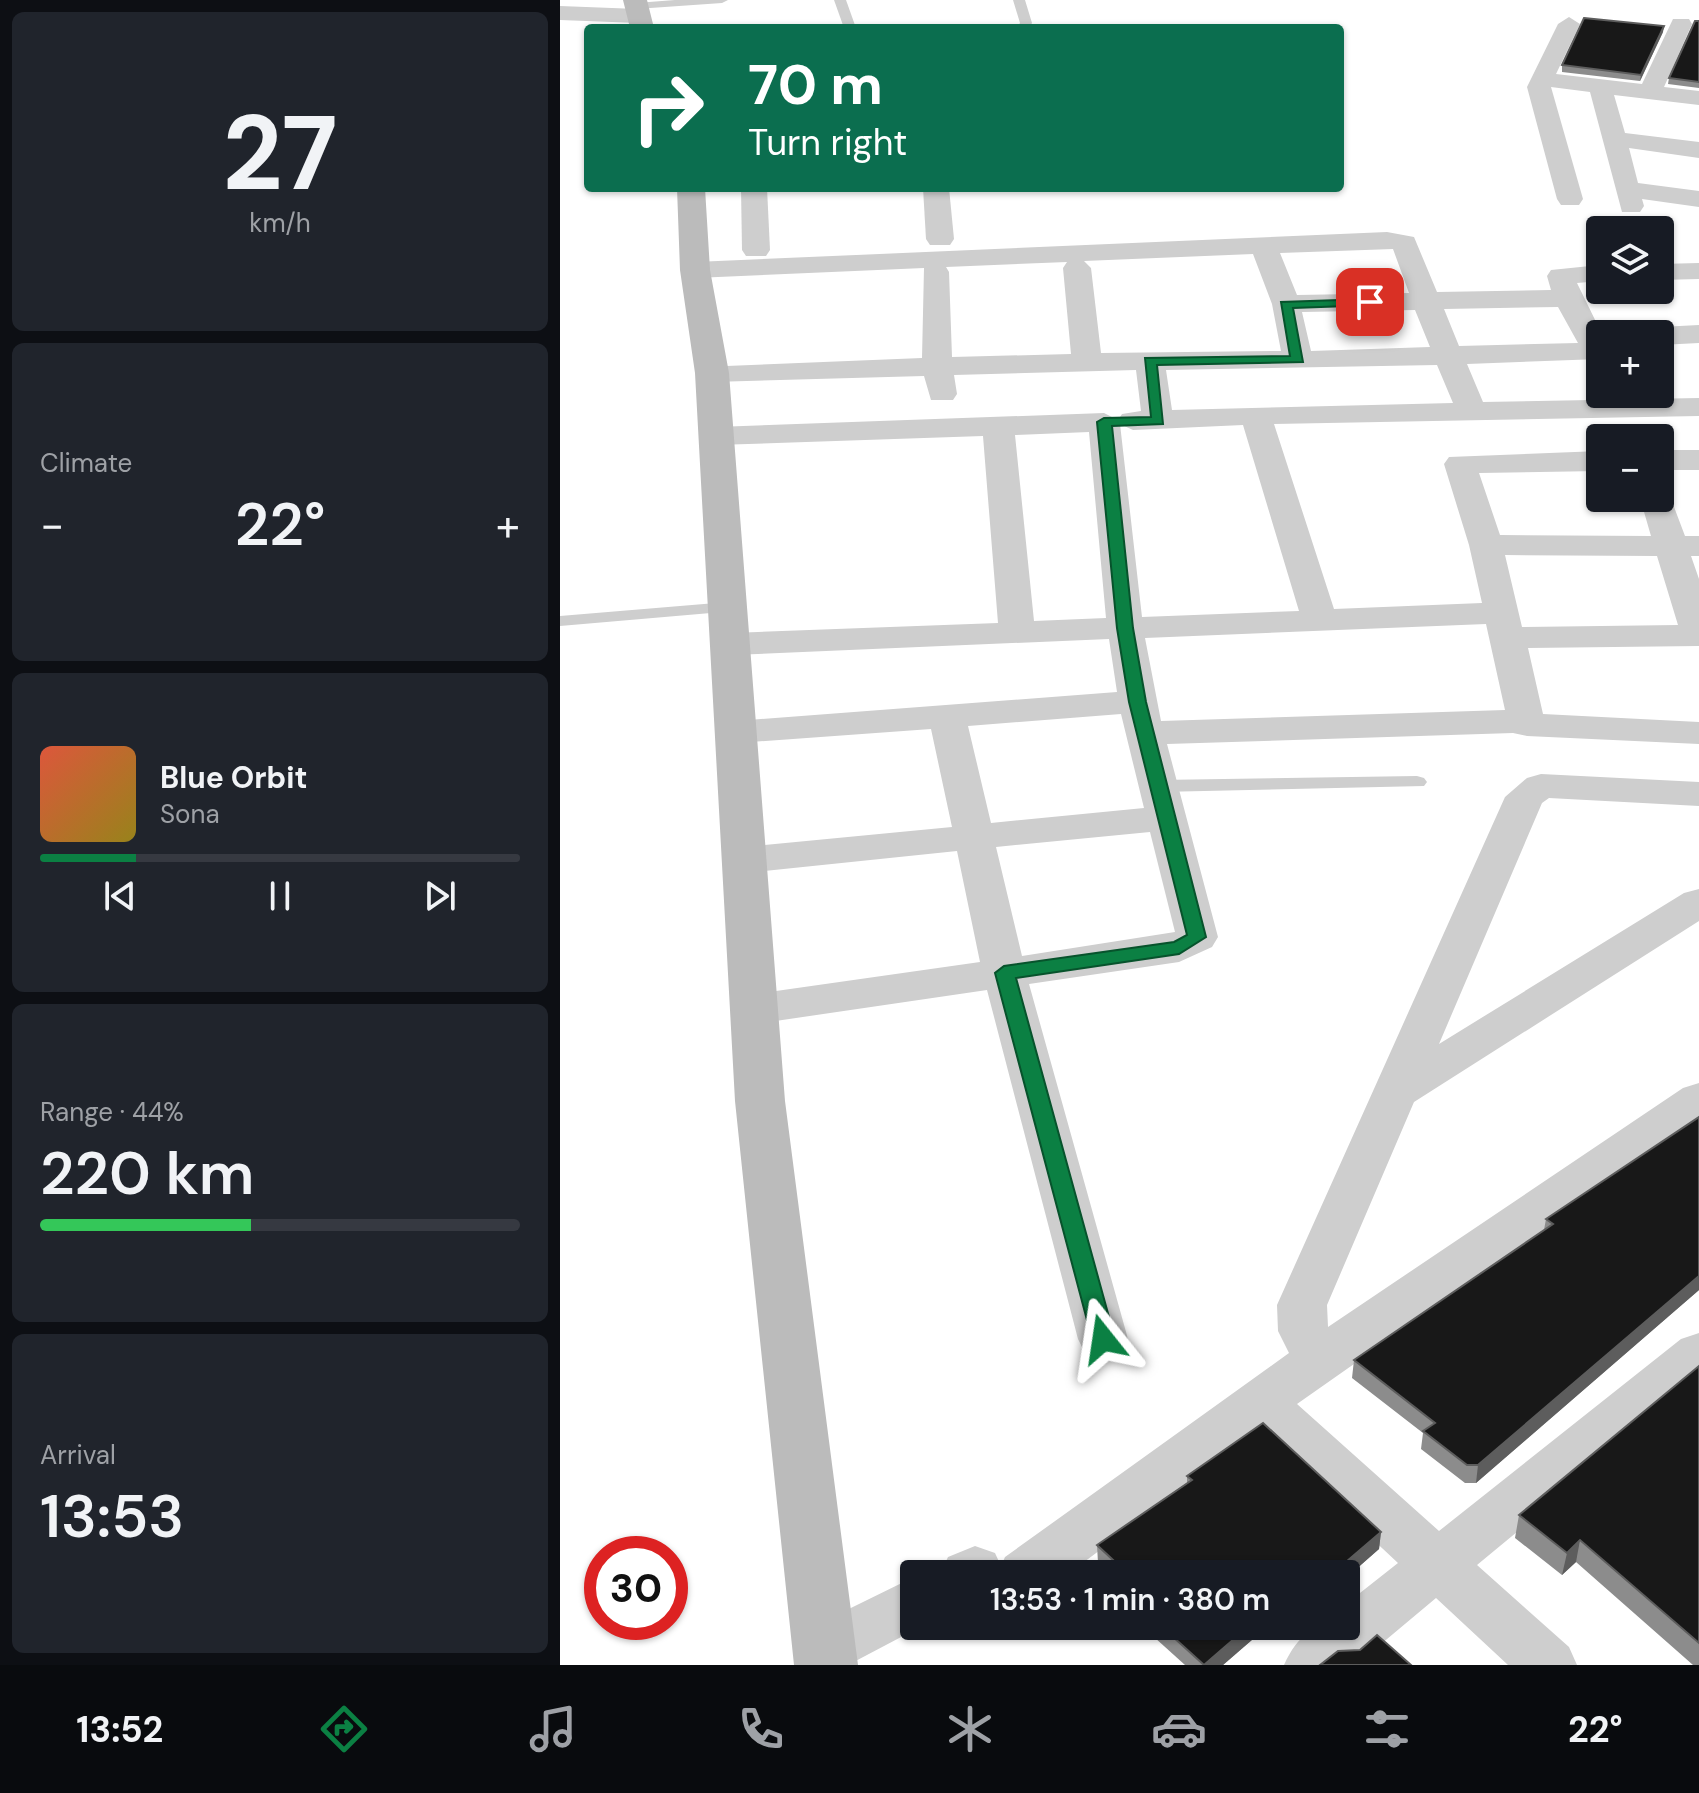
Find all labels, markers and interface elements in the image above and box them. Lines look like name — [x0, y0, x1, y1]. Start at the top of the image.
text: 70 m — [748, 48, 883, 121]
icon: right — [616, 56, 720, 160]
text: 27 — [222, 86, 338, 221]
text: Turn right — [748, 119, 907, 166]
text: km/h — [249, 206, 311, 240]
map controls — [1586, 216, 1674, 512]
button: layers — [1586, 216, 1674, 304]
pin — [1336, 268, 1404, 336]
icon: arrive — [1348, 280, 1392, 324]
button: + — [1586, 320, 1674, 408]
button: − — [1586, 424, 1674, 512]
text: Climate — [40, 446, 132, 480]
text: 22° — [235, 485, 325, 564]
text: − — [40, 496, 64, 554]
text: + — [496, 496, 520, 554]
text: Blue Orbit — [160, 758, 307, 797]
text: Sona — [160, 797, 220, 831]
icon: previous — [98, 874, 142, 918]
icon: pause — [258, 874, 302, 918]
icon: next — [418, 874, 462, 918]
text: Range · 44% — [40, 1095, 184, 1129]
text: 220 km — [40, 1134, 254, 1213]
position arrow — [1061, 1297, 1145, 1381]
text: Arrival — [40, 1438, 116, 1472]
text: 13:53 — [40, 1477, 184, 1556]
speed limit sign: 30 — [584, 1536, 688, 1640]
text: 13:53 · 1 min · 380 m — [990, 1580, 1270, 1619]
icon: directions — [316, 1701, 372, 1757]
icon: music — [525, 1701, 581, 1757]
icon: phone — [733, 1701, 789, 1757]
icon: climate — [942, 1701, 998, 1757]
icon: car — [1151, 1701, 1207, 1757]
icon: filters — [1359, 1701, 1415, 1757]
text: 13:52 — [76, 1706, 163, 1753]
text: 22° — [1568, 1706, 1623, 1753]

